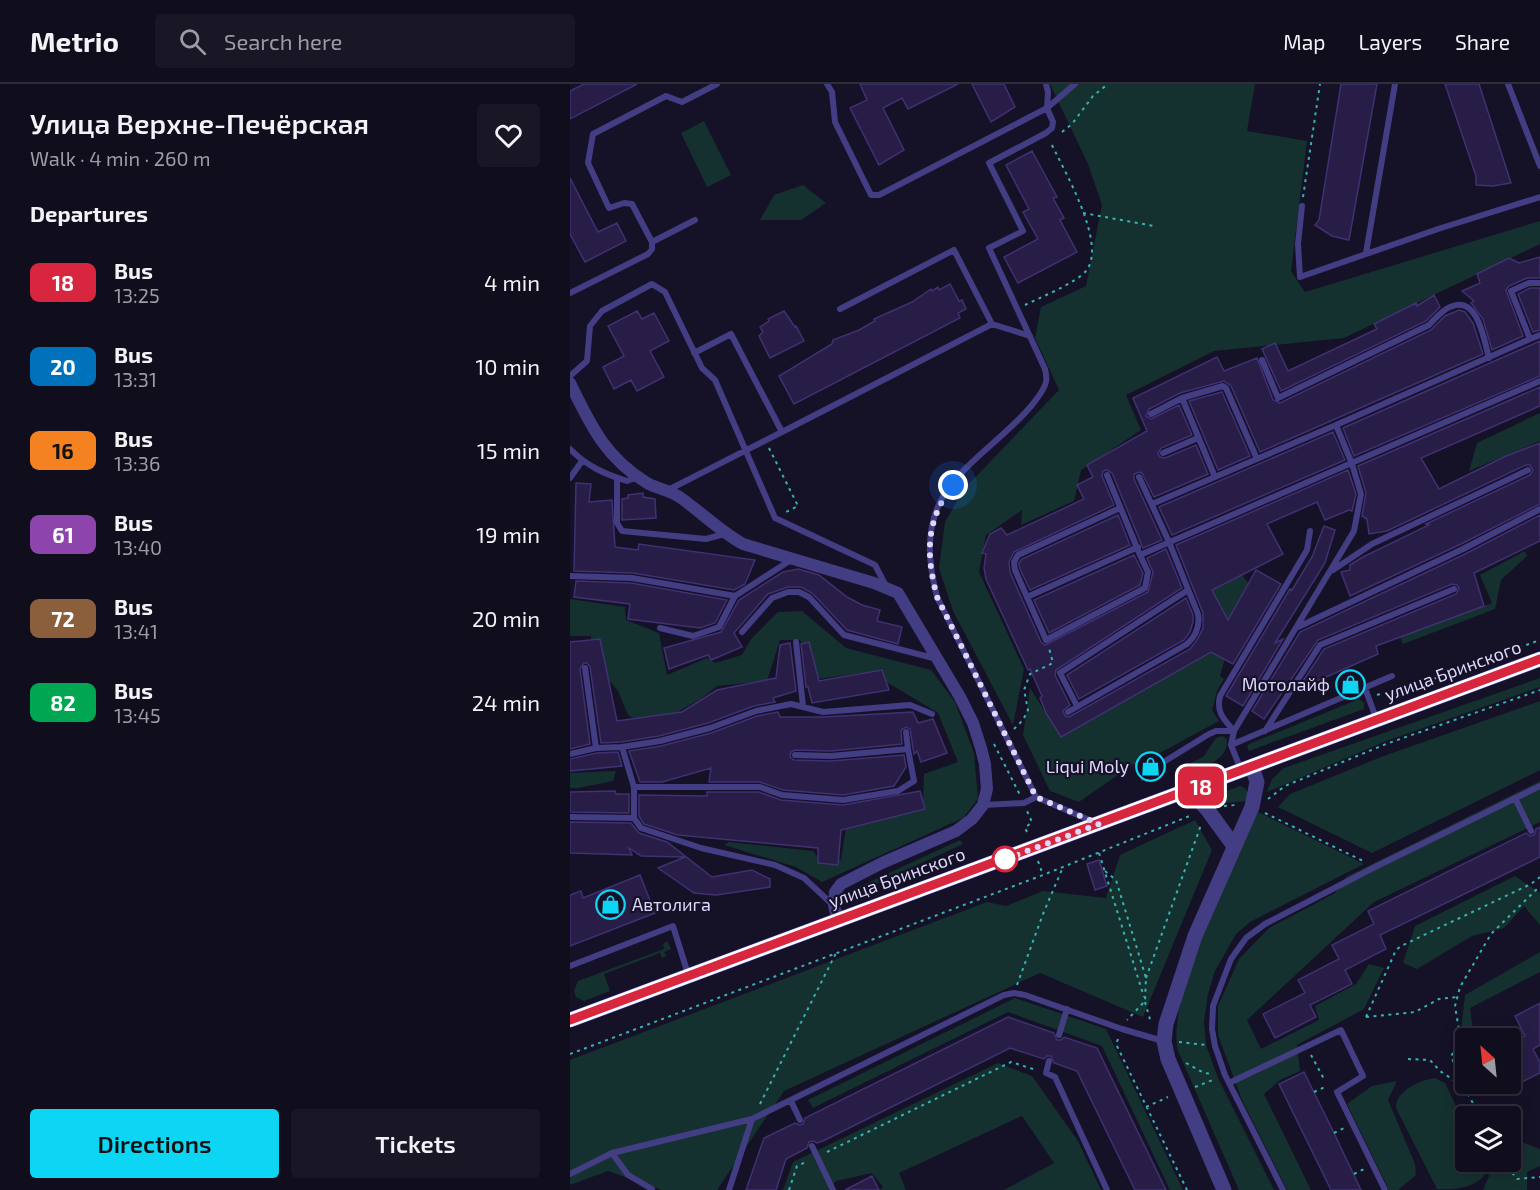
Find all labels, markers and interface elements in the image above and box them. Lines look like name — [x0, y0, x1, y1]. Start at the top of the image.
search box — [155, 14, 575, 68]
text: Metrio — [30, 24, 119, 58]
icon: search — [176, 25, 209, 58]
text: Search here — [224, 28, 342, 54]
text: Map — [1283, 29, 1325, 54]
text: Layers — [1358, 29, 1422, 54]
text: Share — [1455, 29, 1510, 54]
button: heart — [477, 104, 540, 167]
text: Улица Верхне-Печёрская — [30, 106, 369, 140]
text: Walk · 4 min · 260 m — [30, 146, 210, 170]
text: Departures — [30, 200, 148, 226]
text: Bus — [114, 257, 153, 283]
text: 4 min — [484, 269, 540, 295]
text: 18 — [52, 270, 74, 295]
text: 13:25 — [114, 283, 160, 307]
text: Bus — [114, 341, 153, 367]
text: 10 min — [476, 353, 540, 379]
text: 20 — [50, 354, 76, 379]
text: 13:31 — [114, 367, 157, 391]
text: Bus — [114, 425, 153, 451]
text: 15 min — [477, 437, 540, 463]
text: 16 — [52, 438, 74, 463]
text: 13:36 — [114, 451, 160, 475]
your location — [938, 470, 968, 500]
text: Bus — [114, 509, 153, 535]
text: 19 min — [476, 521, 540, 547]
text: 61 — [52, 522, 74, 547]
text: 13:40 — [114, 535, 162, 559]
text: Bus — [114, 593, 153, 619]
text: 20 min — [472, 605, 540, 631]
text: 72 — [51, 606, 75, 631]
text: 13:41 — [114, 619, 158, 643]
street label: улица Бринского — [1381, 635, 1524, 705]
shop icon: Мотолайф — [1335, 669, 1367, 701]
place label: Мотолайф — [1242, 673, 1330, 695]
text: Bus — [114, 677, 153, 703]
text: 24 min — [472, 689, 540, 715]
text: 82 — [50, 690, 76, 715]
text: 13:45 — [114, 703, 161, 727]
shop icon: Liqui Moly — [1134, 751, 1166, 783]
place label: Liqui Moly — [1046, 755, 1129, 777]
line badge: 18 — [1174, 766, 1228, 806]
text: 18 — [1190, 774, 1212, 799]
street label: улица Бринского — [825, 842, 968, 912]
unlabelled marker — [992, 846, 1018, 872]
shop icon: Автолига — [595, 889, 627, 921]
place label: Автолига — [632, 893, 711, 915]
north arrow — [1455, 1028, 1521, 1094]
map controls — [1455, 1028, 1521, 1172]
button: layers — [1455, 1106, 1521, 1172]
button: Directions — [30, 1109, 279, 1178]
button: Tickets — [291, 1109, 540, 1178]

